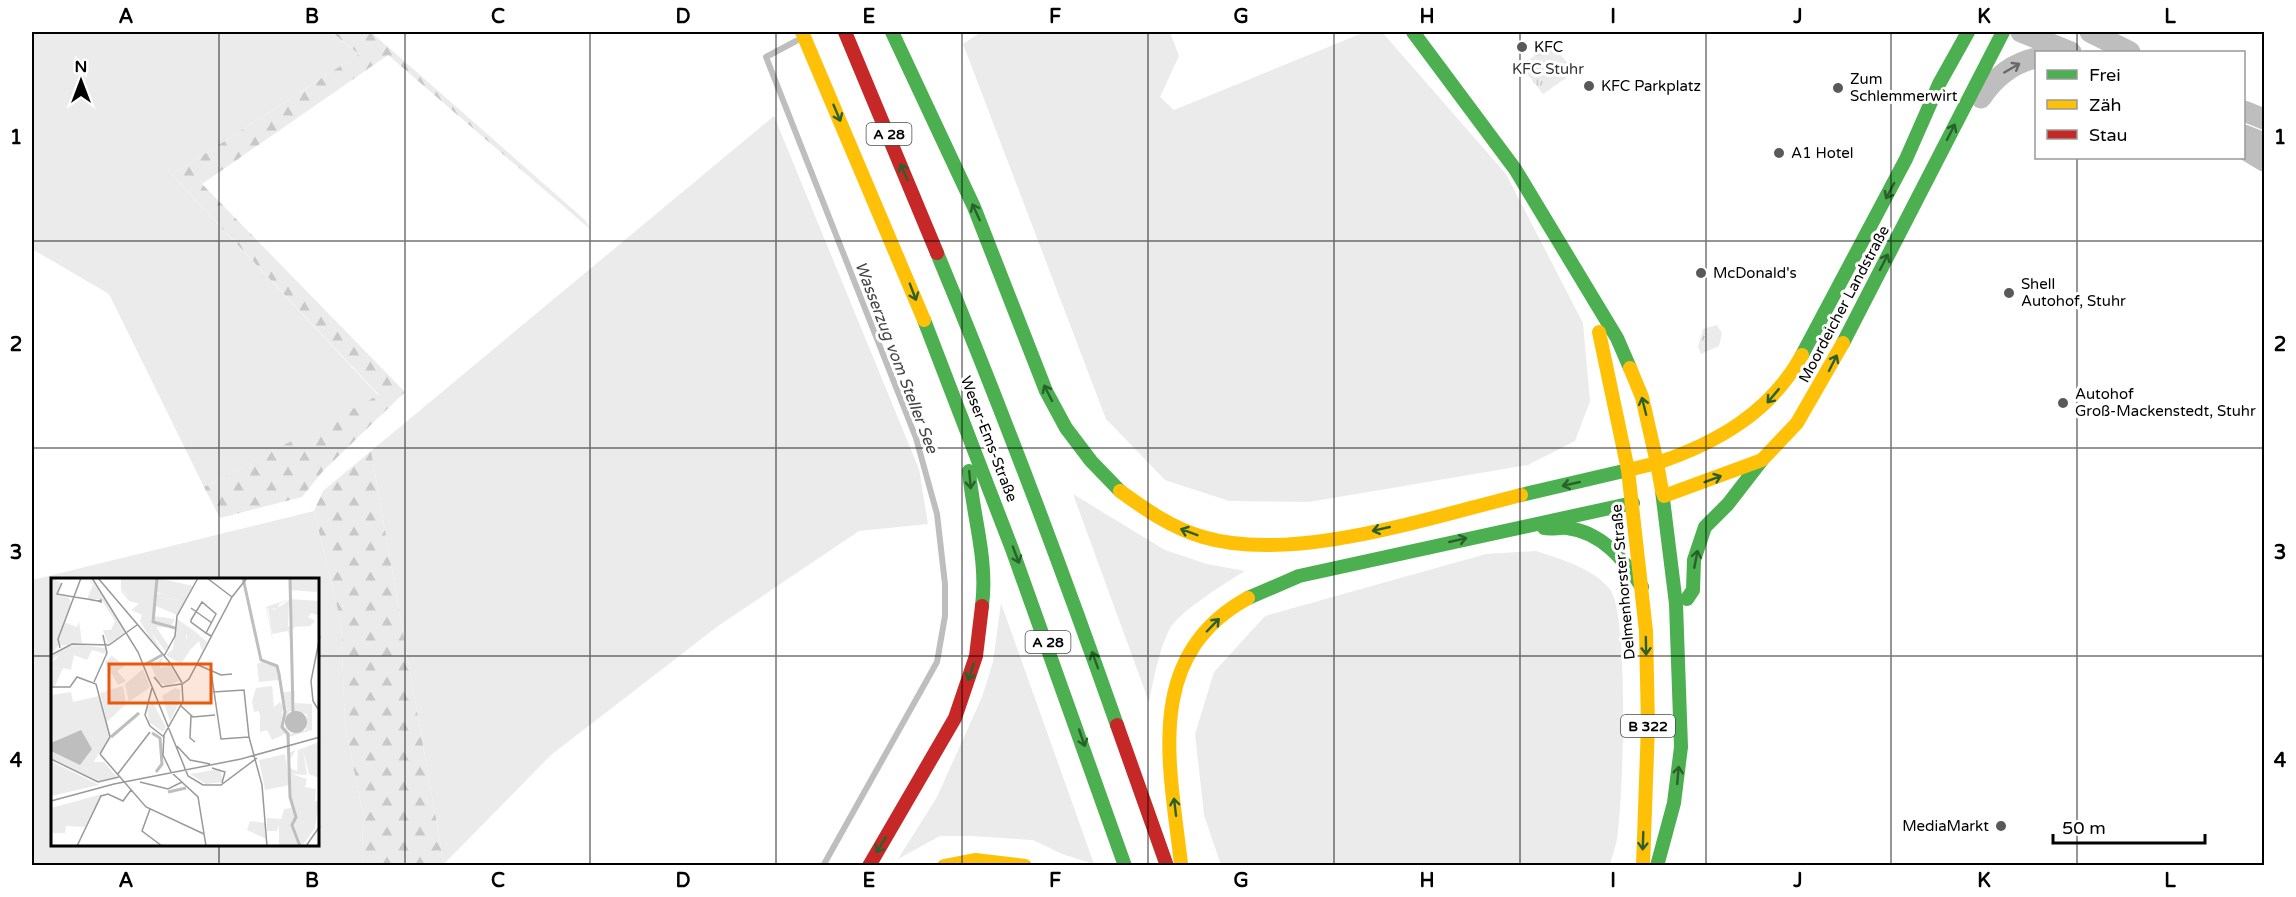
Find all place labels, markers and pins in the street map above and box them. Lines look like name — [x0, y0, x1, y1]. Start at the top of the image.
place label: KFC — [1534, 38, 1563, 56]
marker: KFC — [1515, 40, 1529, 54]
place label: Zum Schlemmerwirt — [1850, 70, 1958, 105]
place label: KFC Parkplatz — [1601, 77, 1701, 95]
marker: KFC Parkplatz — [1582, 79, 1596, 93]
marker: Zum Schlemmerwirt — [1831, 81, 1845, 95]
place label: A1 Hotel — [1791, 144, 1854, 162]
marker: A1 Hotel — [1772, 146, 1786, 160]
place label: McDonald's — [1713, 264, 1797, 282]
marker: McDonald's — [1694, 266, 1708, 280]
place label: Shell Autohof, Stuhr — [2021, 275, 2126, 310]
marker: Shell Autohof, Stuhr — [2002, 286, 2016, 300]
place label: Autohof Groß-Mackenstedt, Stuhr — [2075, 385, 2256, 420]
marker: Autohof Groß-Mackenstedt, Stuhr — [2056, 396, 2070, 410]
place label: MediaMarkt — [1902, 817, 1989, 835]
marker: MediaMarkt — [1994, 819, 2008, 833]

